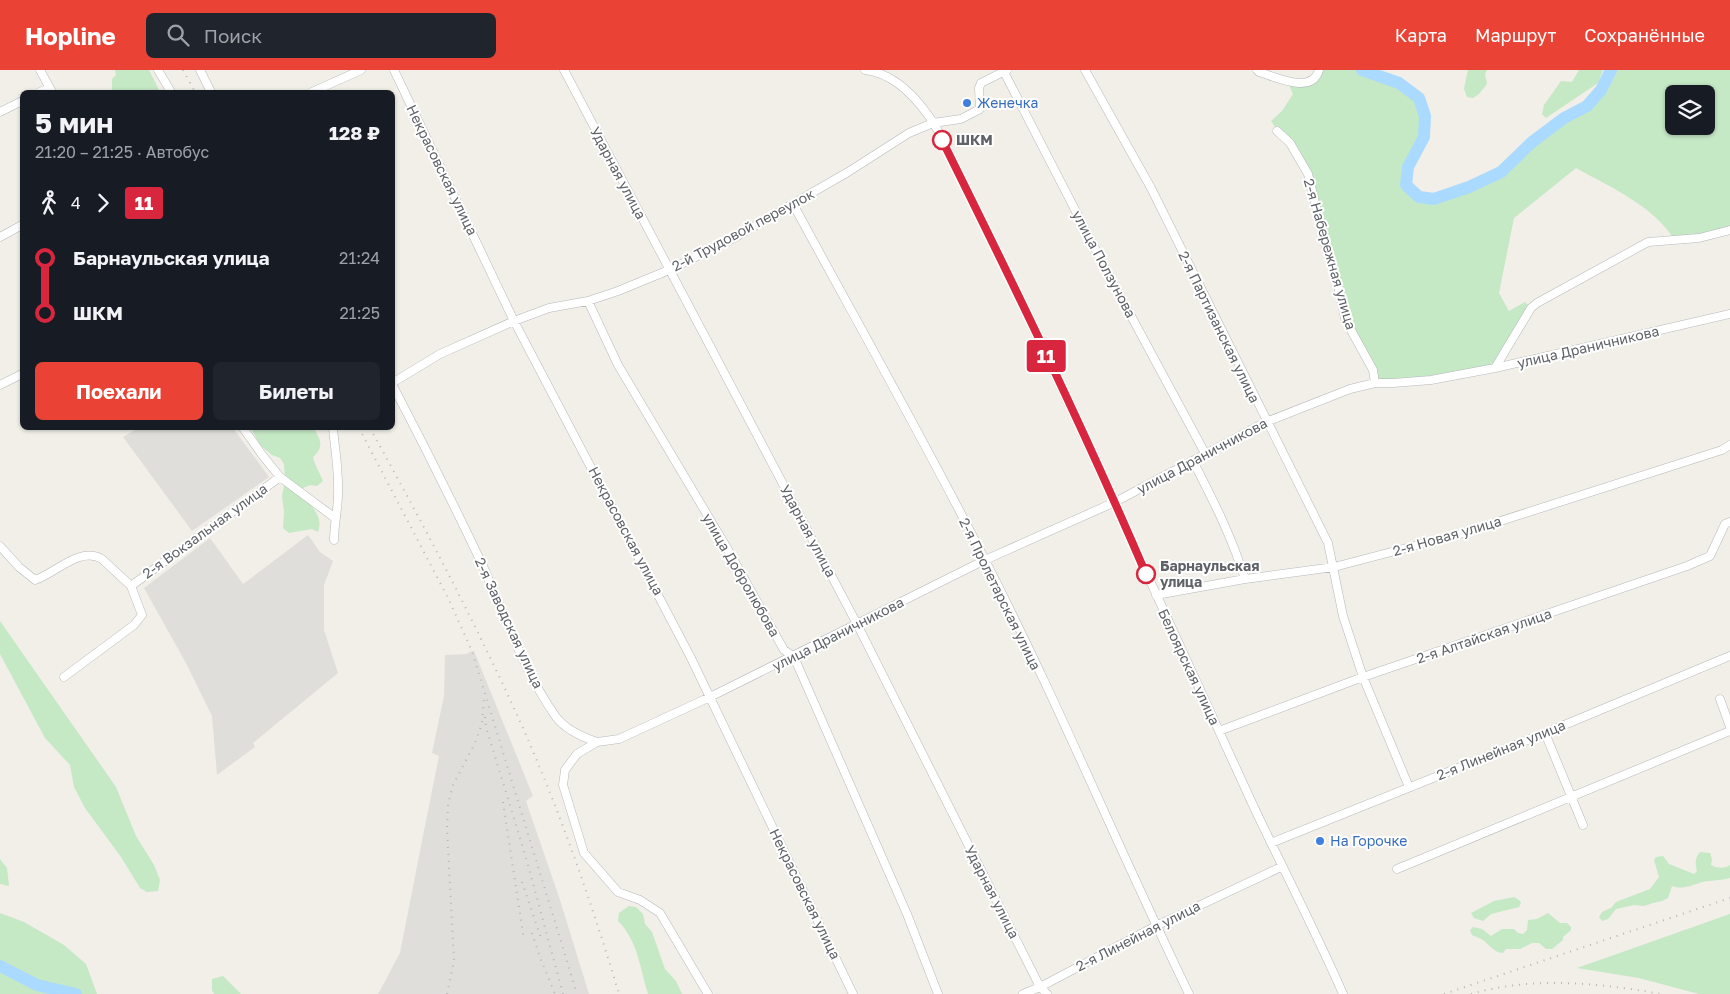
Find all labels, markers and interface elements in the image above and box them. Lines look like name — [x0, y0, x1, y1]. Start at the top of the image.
search box — [146, 13, 496, 58]
text: Hopline — [25, 21, 116, 50]
icon: search — [164, 21, 192, 49]
text: Поиск — [204, 24, 262, 47]
text: Карта — [1395, 24, 1447, 46]
text: Маршрут — [1475, 24, 1556, 46]
text: Сохранённые — [1584, 24, 1705, 46]
map controls — [1665, 85, 1715, 135]
button: layers — [1665, 85, 1715, 135]
place label: Женечка — [977, 94, 1039, 111]
marker: Женечка — [961, 97, 973, 109]
street label: Некрасовская улица — [403, 102, 481, 238]
text: 5 мин — [35, 106, 113, 139]
text: 128 ₽ — [329, 121, 380, 144]
street label: Ударная улица — [587, 124, 650, 222]
marker: ШКМ — [932, 130, 952, 150]
place label: ШКМ — [956, 131, 993, 148]
text: 21:20 – 21:25 · Автобус — [35, 142, 209, 162]
street label: 2-я Набережная улица — [1301, 176, 1360, 331]
street label: 2-й Трудовой переулок — [669, 185, 817, 274]
icon: walk — [35, 189, 63, 217]
icon: forward — [89, 189, 117, 217]
text: 11 — [135, 192, 153, 214]
text: 4 — [71, 193, 81, 213]
street label: улица Ползунова — [1069, 207, 1140, 320]
text: Барнаульская улица — [73, 246, 270, 269]
text: 21:24 — [339, 248, 380, 268]
street label: 2-я Партизанская улица — [1175, 248, 1264, 406]
text: ШКМ — [73, 301, 123, 324]
text: 21:25 — [340, 303, 380, 323]
street label: улица Драничникова — [1515, 322, 1661, 371]
line badge: 11 — [1024, 340, 1068, 372]
text: 11 — [1037, 345, 1055, 367]
button: Поехали — [35, 362, 203, 420]
button: Билеты — [213, 362, 380, 420]
street label: улица Драничникова — [1134, 414, 1270, 497]
street label: Некрасовская улица — [585, 464, 668, 598]
street label: 2-я Вокзальная улица — [139, 480, 271, 582]
street label: Ударная улица — [777, 482, 840, 580]
street label: улица Добролюбова — [699, 510, 784, 640]
street label: 2-я Новая улица — [1391, 512, 1503, 559]
street label: 2-я Пролетарская улица — [956, 515, 1045, 673]
street label: 2-я Заводская улица — [472, 555, 547, 691]
place label: Барнаульская улица — [1160, 557, 1259, 590]
marker: Барнаульская улица — [1136, 564, 1156, 584]
street label: улица Драничникова — [769, 593, 906, 674]
street label: 2-я Алтайская улица — [1414, 604, 1554, 667]
street label: Белоярская улица — [1155, 606, 1224, 728]
street label: 2-я Линейная улица — [1434, 716, 1568, 783]
street label: Некрасовская улица — [766, 826, 844, 962]
place label: На Горочке — [1330, 832, 1407, 849]
marker: На Горочке — [1314, 835, 1326, 847]
street label: Ударная улица — [962, 842, 1023, 941]
street label: 2-я Линейная улица — [1073, 897, 1203, 974]

